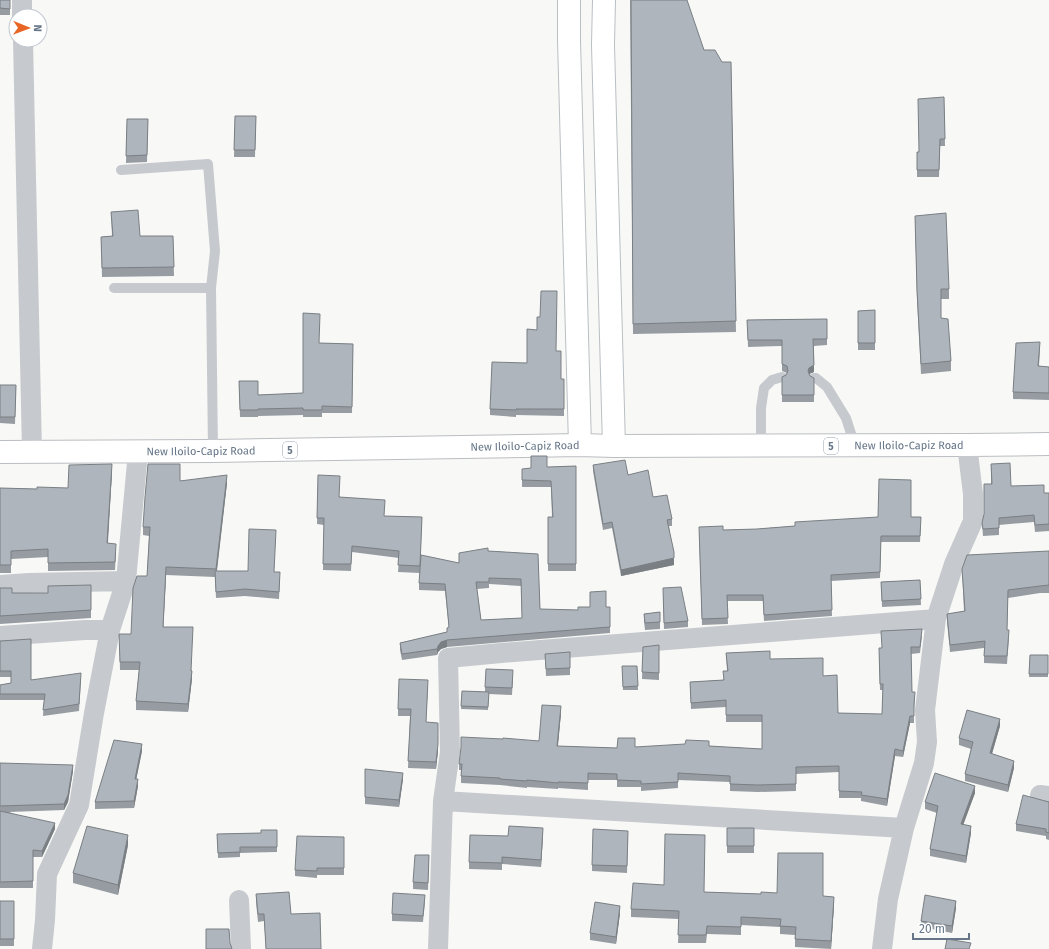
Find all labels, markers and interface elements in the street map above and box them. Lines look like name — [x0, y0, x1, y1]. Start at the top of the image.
north arrow — [8, 8, 48, 48]
text: N — [31, 24, 44, 32]
road number: 5 — [824, 438, 838, 454]
street label: New Iloilo-Capiz Road — [470, 439, 580, 454]
street label: New Iloilo-Capiz Road — [854, 439, 964, 452]
road number: 5 — [283, 442, 297, 458]
street label: New Iloilo-Capiz Road — [146, 444, 256, 458]
scale bar — [913, 915, 969, 941]
text: 20 m — [919, 922, 945, 936]

